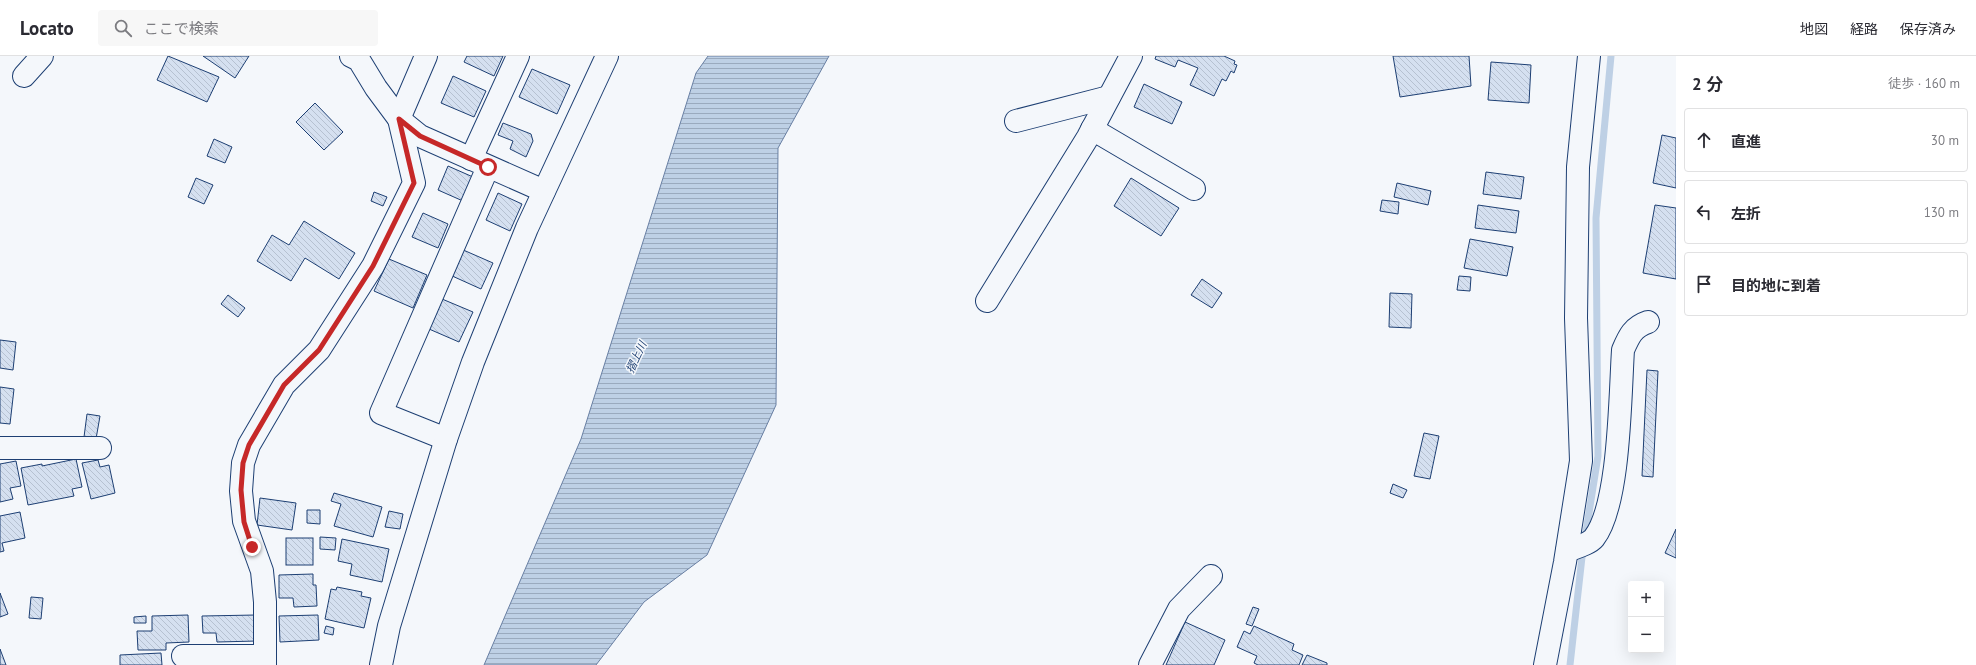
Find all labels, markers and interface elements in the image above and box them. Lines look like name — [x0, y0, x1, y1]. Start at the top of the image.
search box — [98, 10, 378, 46]
text: Locato — [20, 16, 74, 40]
icon: search — [112, 17, 134, 39]
text: ここで検索 — [144, 19, 219, 38]
text: 地図 — [1800, 20, 1828, 38]
text: 経路 — [1850, 20, 1878, 38]
text: 保存済み — [1900, 20, 1956, 38]
text: 2 分 — [1692, 73, 1723, 95]
text: 徒歩 · 160 m — [1888, 75, 1960, 92]
icon: ahead — [1693, 129, 1715, 151]
text: 直進 — [1731, 132, 1761, 151]
text: 30 m — [1931, 132, 1959, 149]
route start — [479, 158, 497, 176]
icon: left — [1693, 201, 1715, 223]
text: 左折 — [1731, 204, 1761, 223]
text: 130 m — [1924, 204, 1959, 221]
icon: arrive — [1693, 273, 1715, 295]
text: 目的地に到着 — [1731, 276, 1821, 295]
water label: 摺上川 — [623, 338, 650, 375]
route end — [243, 538, 261, 556]
map controls — [1628, 581, 1664, 653]
button: + — [1628, 581, 1664, 617]
button: − — [1628, 617, 1664, 653]

